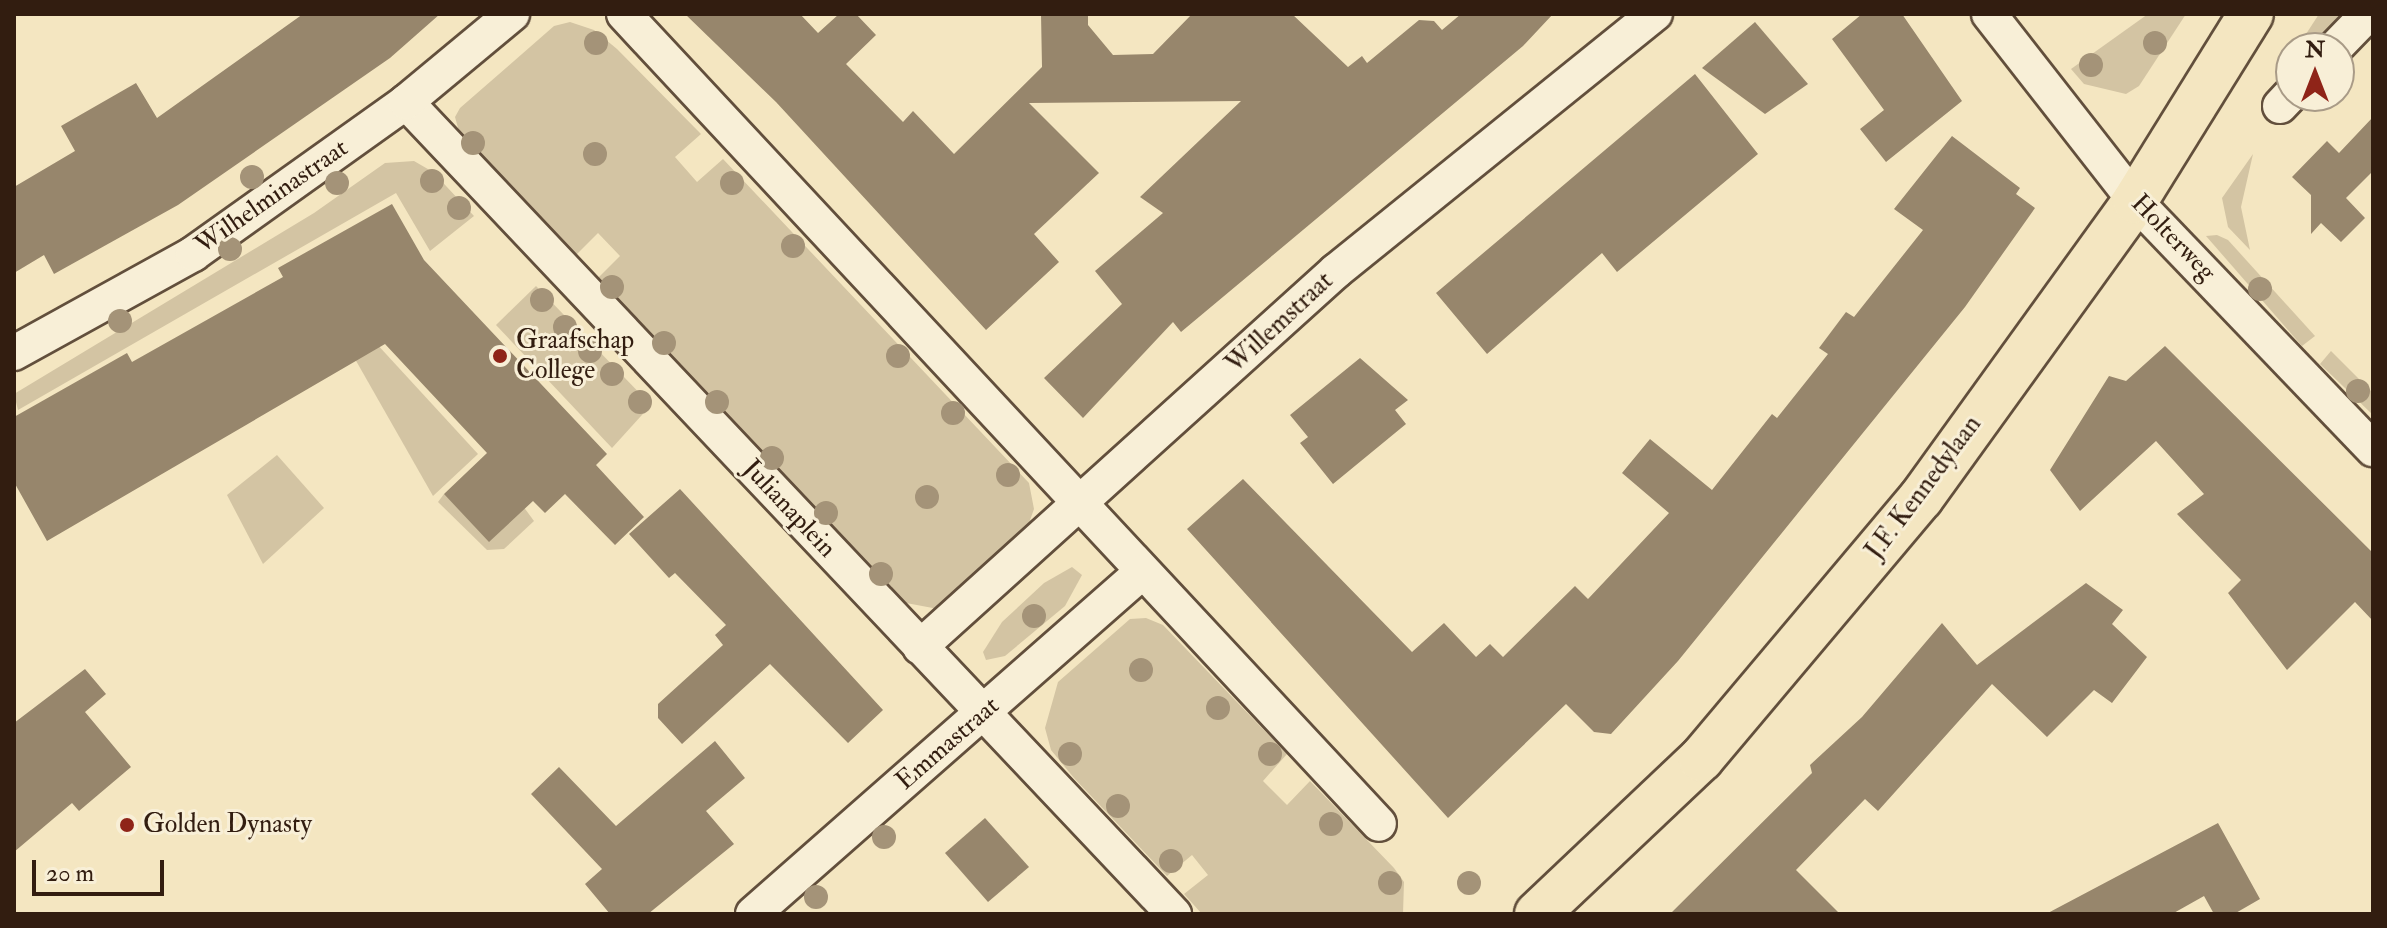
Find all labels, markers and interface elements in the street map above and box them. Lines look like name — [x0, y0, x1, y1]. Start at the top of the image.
north arrow — [2275, 32, 2355, 112]
text: N — [2305, 36, 2325, 64]
street label: Wilhelminastraat — [190, 133, 354, 261]
street label: Holterweg — [2124, 188, 2222, 288]
street label: Willemstraat — [1220, 266, 1340, 380]
place label: Graafschap College — [516, 325, 634, 386]
marker: Graafschap College — [491, 347, 509, 365]
street label: J.F. Kennedylaan — [1860, 410, 1988, 566]
street label: Julianaplein — [736, 454, 842, 564]
street label: Emmastraat — [890, 691, 1006, 797]
place label: Golden Dynasty — [143, 809, 312, 841]
marker: Golden Dynasty — [118, 816, 136, 834]
scale bar — [36, 844, 168, 894]
text: 20 m — [46, 858, 94, 889]

